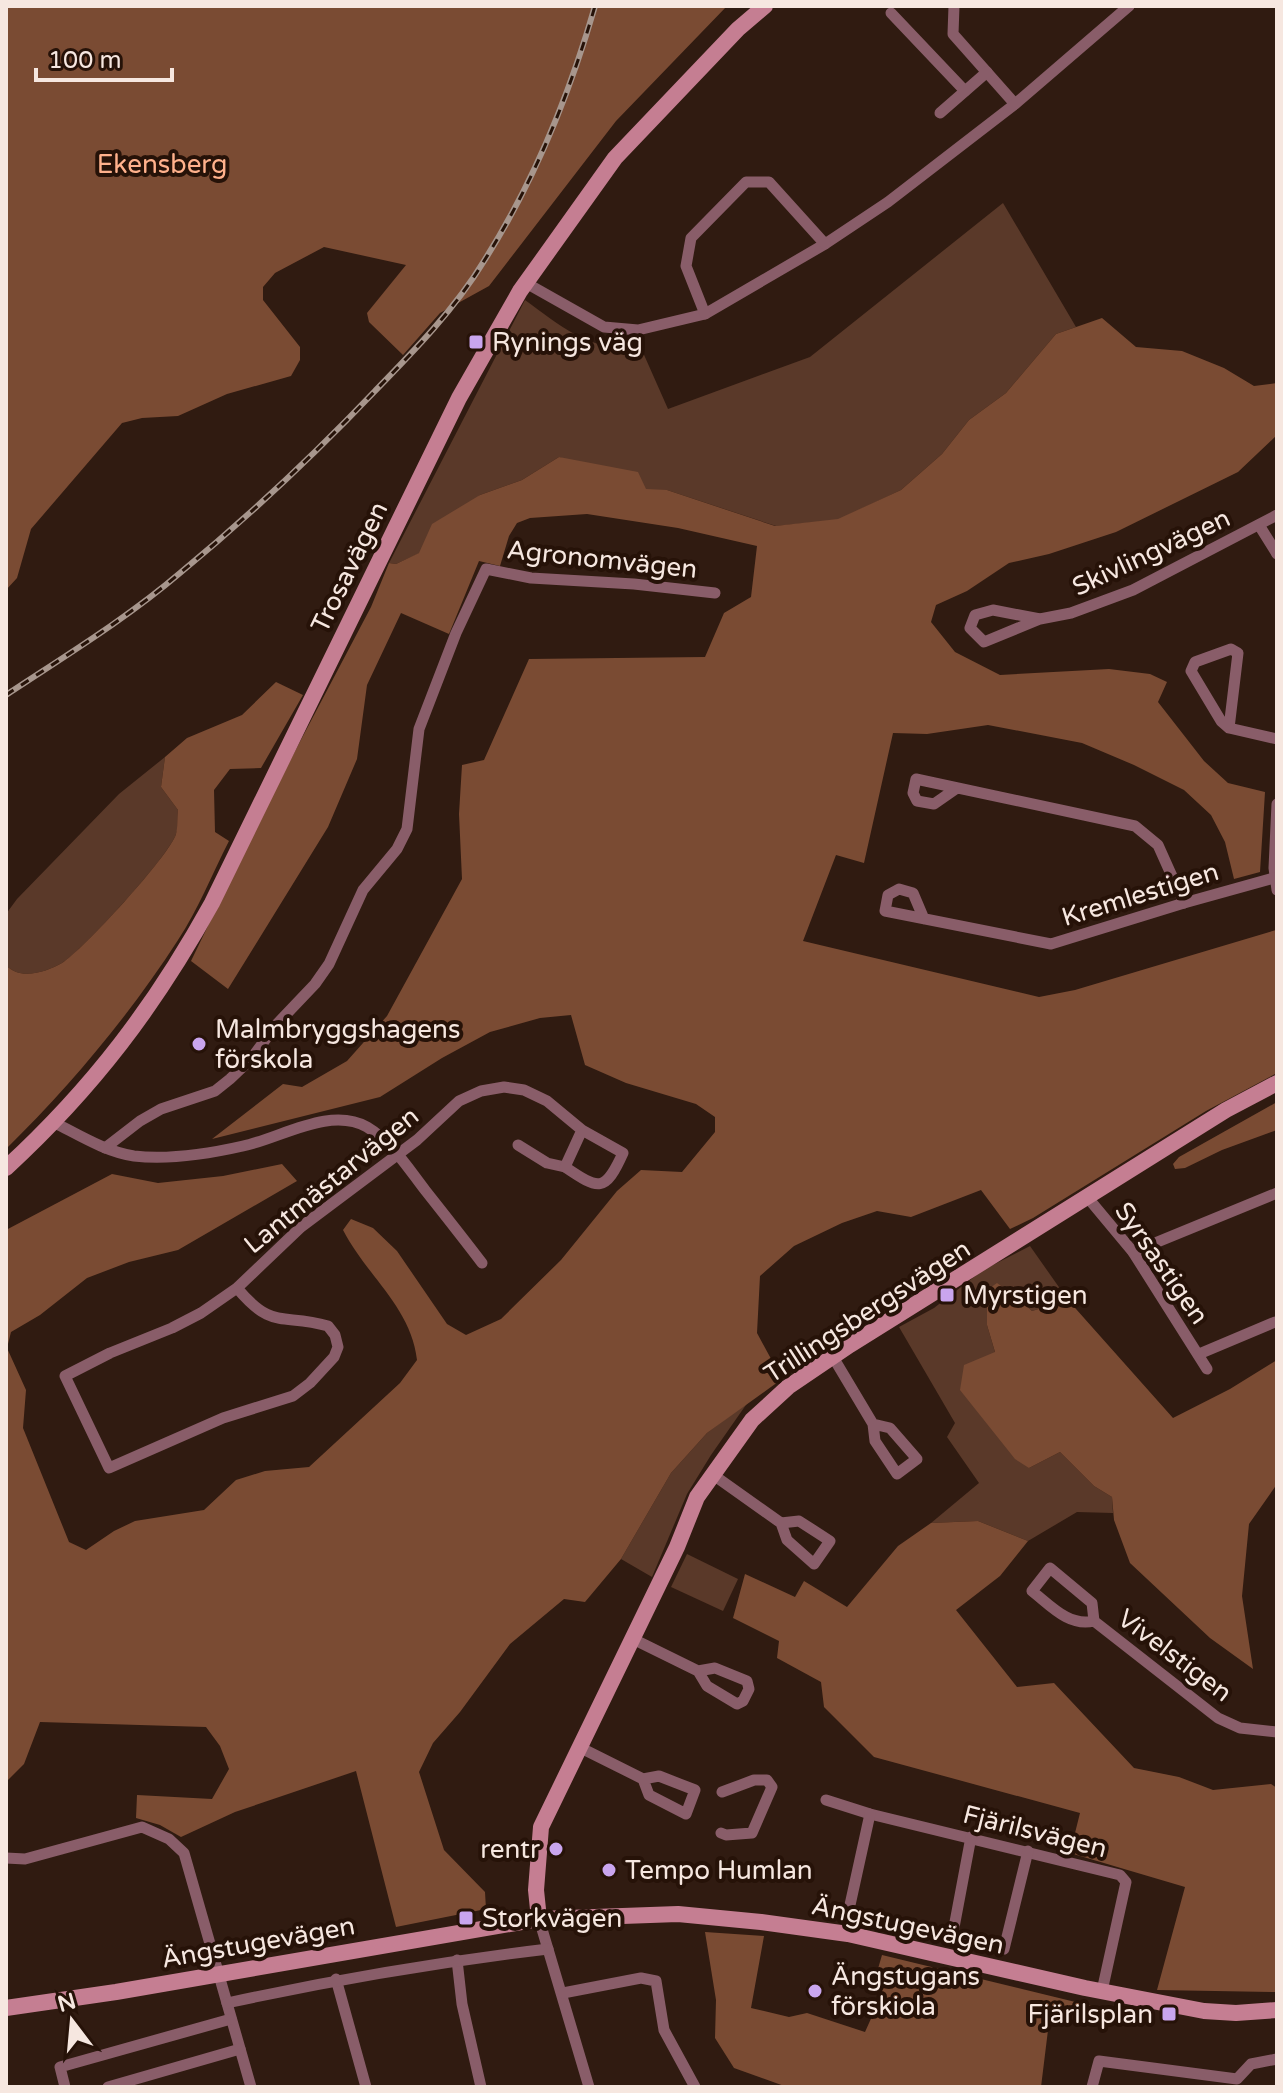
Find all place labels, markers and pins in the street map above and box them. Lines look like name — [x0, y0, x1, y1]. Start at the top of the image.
place label: Rynings väg — [492, 327, 643, 358]
marker: Rynings väg — [467, 333, 485, 351]
place label: Malmbryggshagens förskola — [215, 1014, 460, 1075]
marker: Malmbryggshagens förskola — [190, 1035, 208, 1053]
place label: Myrstigen — [963, 1280, 1088, 1311]
marker: Myrstigen — [938, 1286, 956, 1304]
place label: rentr — [480, 1834, 540, 1865]
marker: rentr — [547, 1840, 565, 1858]
place label: Tempo Humlan — [625, 1855, 813, 1886]
marker: Tempo Humlan — [600, 1861, 618, 1879]
place label: Storkvägen — [482, 1903, 622, 1934]
marker: Storkvägen — [457, 1909, 475, 1927]
place label: Ängstugans förskiola — [831, 1961, 980, 2022]
marker: Ängstugans förskiola — [806, 1982, 824, 2000]
place label: Fjärilsplan — [1028, 1999, 1153, 2030]
marker: Fjärilsplan — [1160, 2005, 1178, 2023]

